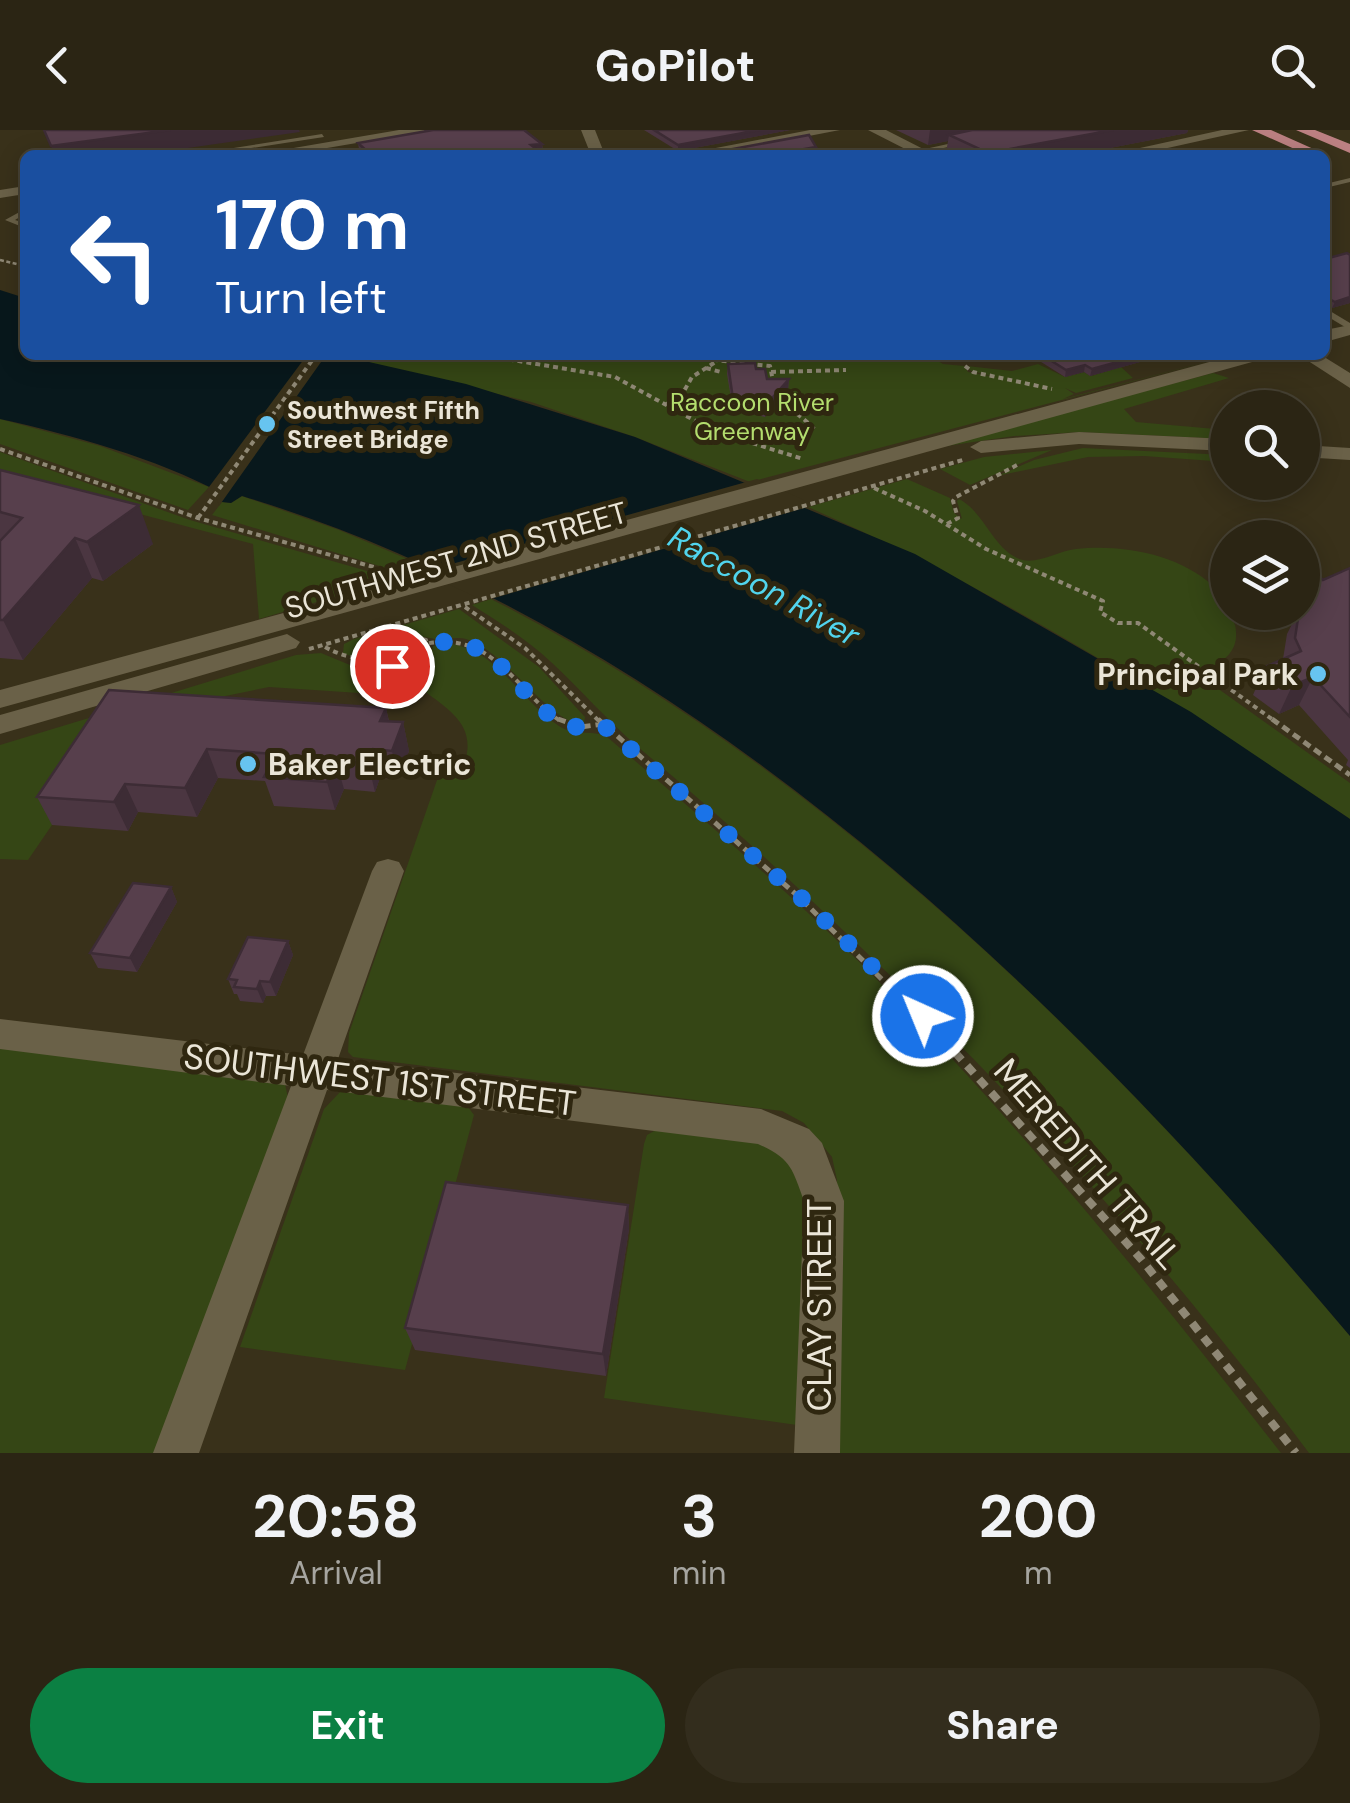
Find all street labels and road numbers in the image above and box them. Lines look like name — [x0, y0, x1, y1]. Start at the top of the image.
street label: SOUTHWEST 2ND STREET — [280, 492, 632, 628]
street label: SOUTHWEST 1ST STREET — [181, 1033, 579, 1127]
street label: MEREDITH TRAIL — [984, 1049, 1192, 1279]
street label: CLAY STREET — [796, 1198, 842, 1412]

